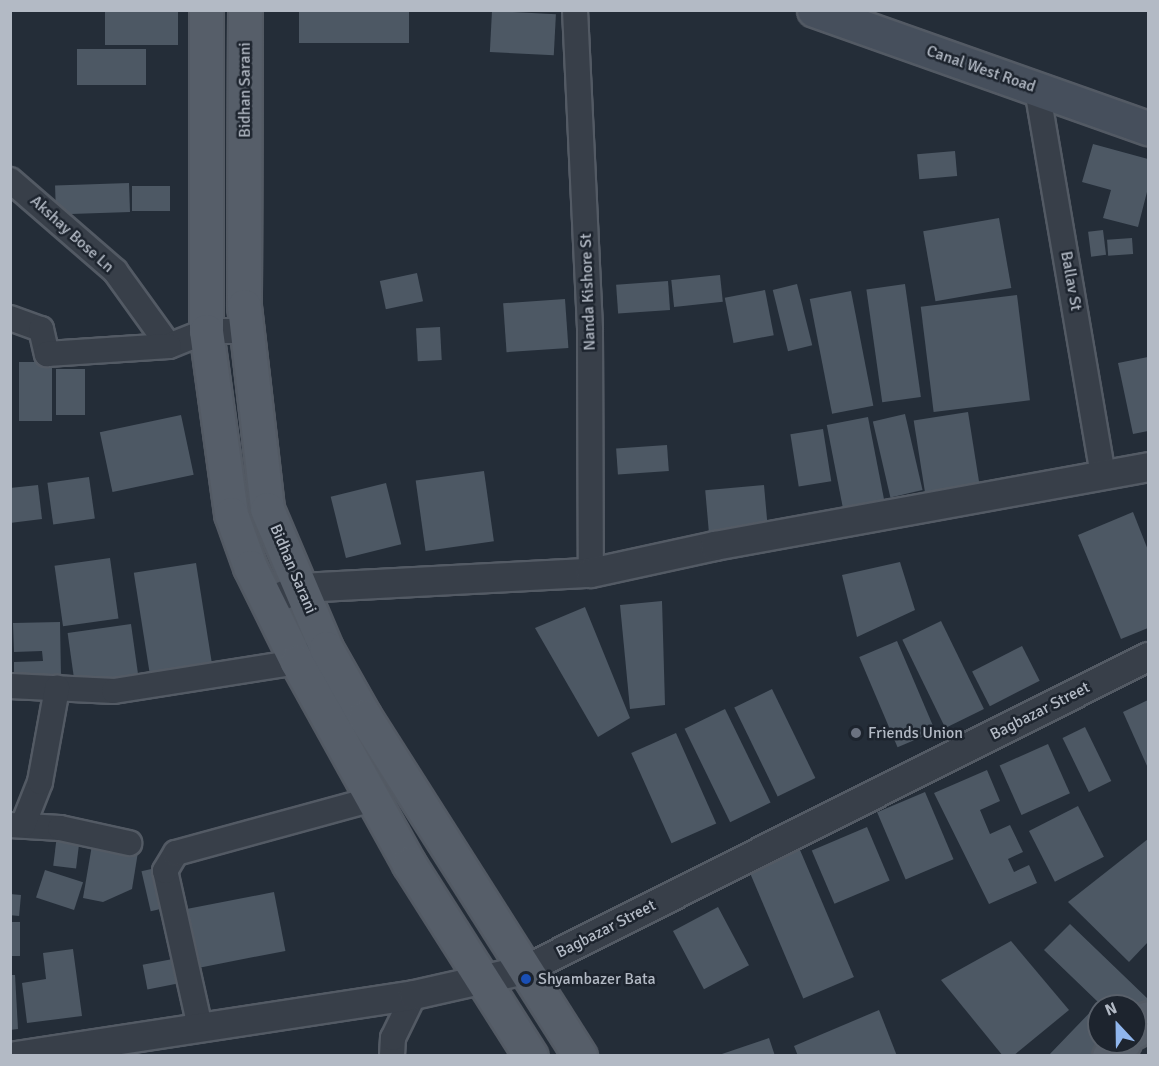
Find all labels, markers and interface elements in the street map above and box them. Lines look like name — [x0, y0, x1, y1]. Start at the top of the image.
street label: Canal West Road — [924, 41, 1038, 97]
street label: Bidhan Sarani — [235, 42, 255, 138]
street label: Akshay Bose Ln — [26, 191, 118, 277]
street label: Nanda Kishore St — [576, 233, 600, 351]
street label: Ballav St — [1056, 250, 1086, 312]
street label: Bidhan Sarani — [266, 521, 320, 617]
street label: Bagbazar Street — [987, 678, 1093, 744]
place label: Friends Union — [868, 723, 963, 743]
marker: Friends Union — [849, 726, 863, 740]
street label: Bagbazar Street — [553, 896, 659, 962]
place label: Shyambazer Bata — [538, 969, 656, 989]
marker: Shyambazer Bata — [519, 972, 533, 986]
north arrow — [1087, 994, 1147, 1054]
text: N — [1102, 998, 1120, 1021]

